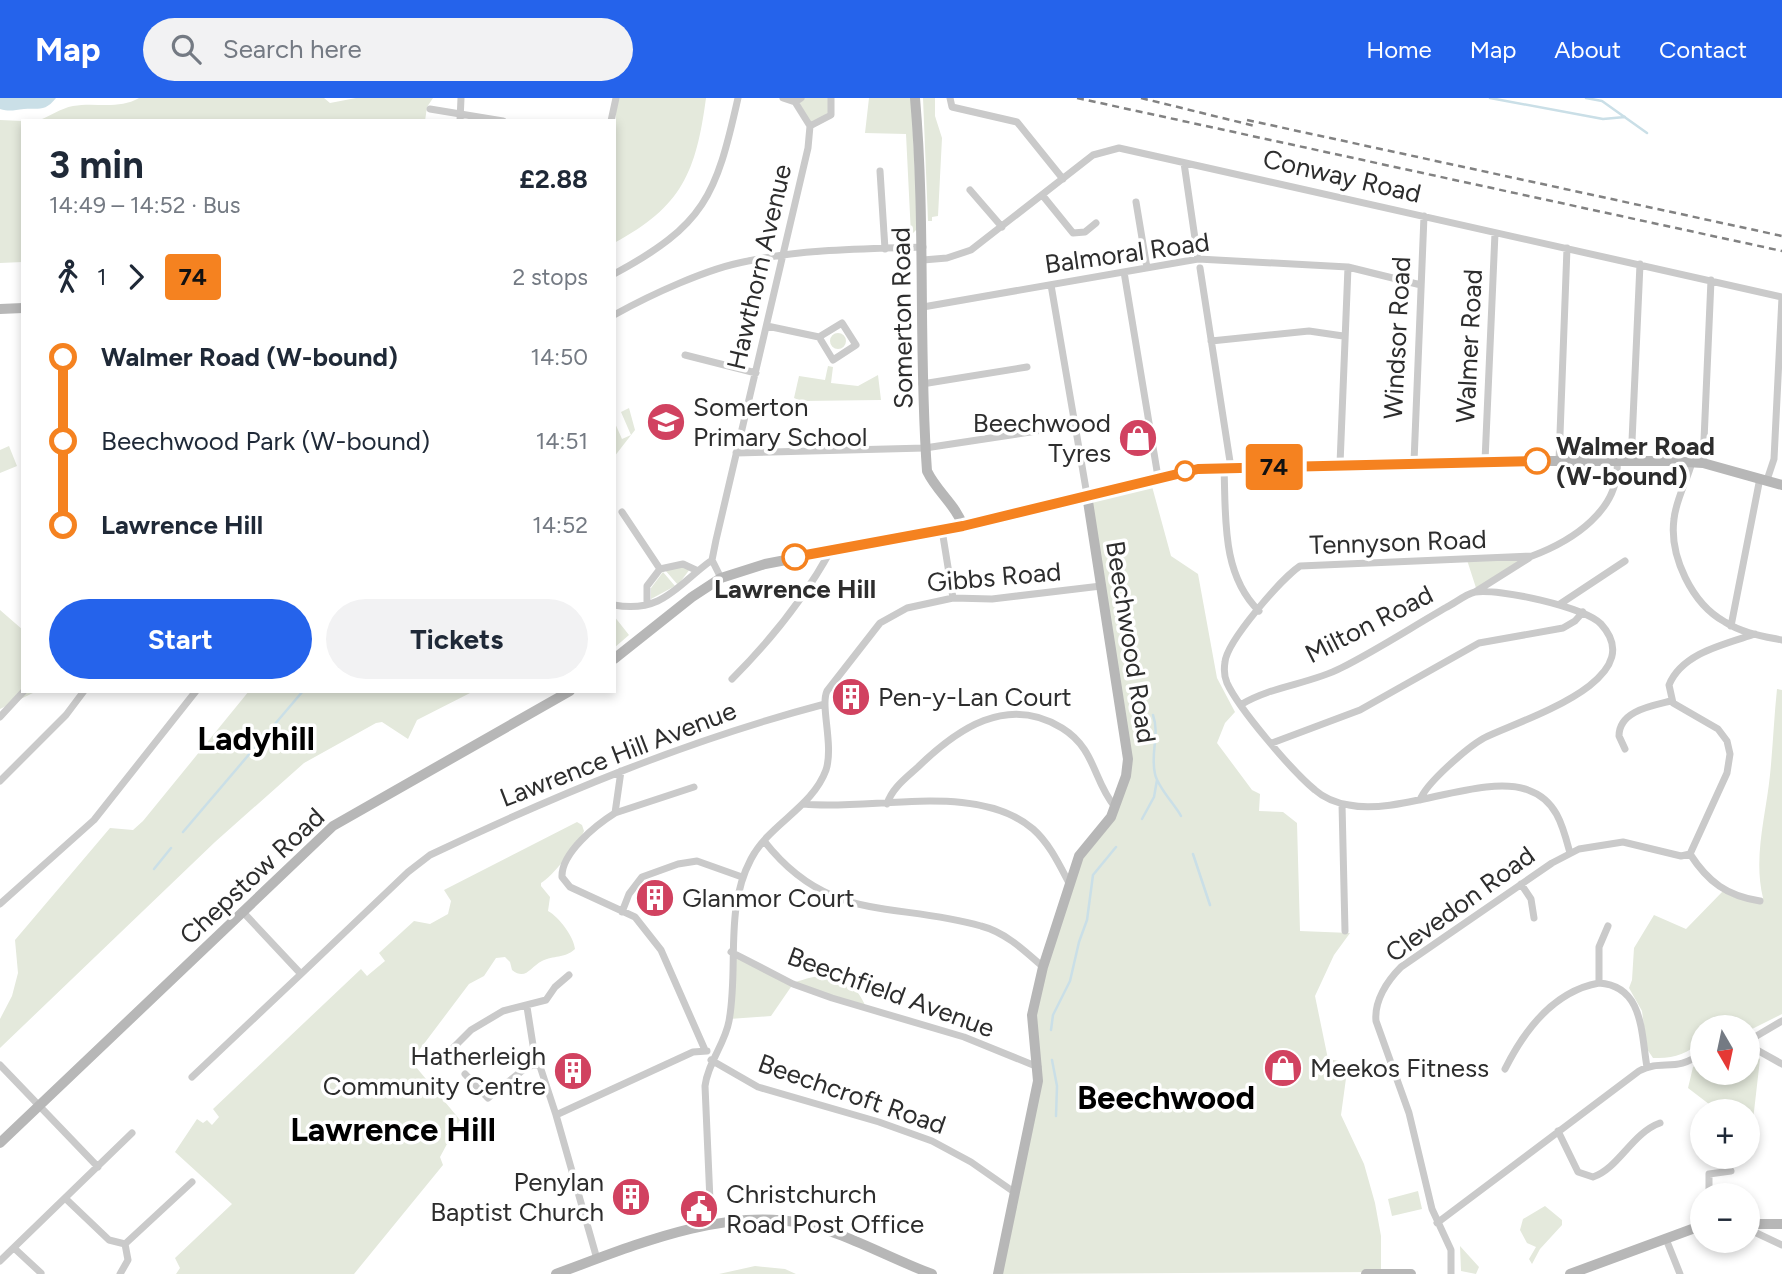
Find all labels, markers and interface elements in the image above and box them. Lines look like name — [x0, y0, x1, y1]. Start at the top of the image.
search box — [143, 18, 633, 81]
text: Map — [35, 30, 101, 69]
icon: search — [167, 30, 205, 68]
text: Search here — [223, 33, 362, 65]
text: Home — [1366, 35, 1432, 64]
text: Map — [1470, 35, 1516, 64]
text: About — [1554, 35, 1621, 64]
text: Contact — [1659, 35, 1747, 64]
text: 3 min — [49, 142, 144, 188]
street label: Conway Road — [1260, 142, 1424, 210]
street label: Hawthorn Avenue — [720, 161, 798, 373]
text: £2.88 — [519, 163, 588, 195]
text: 14:49 – 14:52 · Bus — [49, 191, 240, 219]
street label: Balmoral Road — [1043, 226, 1211, 280]
street label: Somerton Road — [884, 227, 920, 409]
street label: Windsor Road — [1377, 256, 1417, 420]
icon: walk — [49, 258, 87, 296]
icon: forward — [117, 258, 155, 296]
text: 74 — [179, 262, 207, 291]
text: 1 — [97, 263, 107, 291]
text: 2 stops — [512, 263, 588, 291]
street label: Walmer Road — [1449, 268, 1489, 424]
text: Walmer Road (W-bound) — [101, 341, 398, 373]
text: 14:50 — [530, 343, 588, 371]
place label: Somerton Primary School — [693, 391, 867, 453]
school or university icon: Somerton Primary School — [645, 401, 687, 443]
place label: Beechwood Tyres — [973, 407, 1111, 469]
shop icon: Beechwood Tyres — [1117, 417, 1159, 459]
text: Beechwood Park (W-bound) — [101, 425, 430, 457]
text: 14:51 — [536, 427, 588, 455]
place label: Walmer Road (W-bound) — [1556, 430, 1715, 492]
line badge: 74 — [1242, 444, 1306, 490]
marker: Walmer Road (W-bound) — [1524, 448, 1550, 474]
text: 74 — [1260, 452, 1288, 481]
unlabelled marker — [1175, 461, 1195, 481]
text: Lawrence Hill — [101, 509, 263, 541]
text: 14:52 — [532, 511, 588, 539]
street label: Tennyson Road — [1309, 523, 1487, 561]
street label: Beechwood Road — [1099, 539, 1163, 745]
marker: Lawrence Hill — [782, 544, 808, 570]
street label: Gibbs Road — [926, 555, 1062, 599]
place label: Lawrence Hill — [714, 573, 876, 605]
street label: Milton Road — [1300, 578, 1438, 670]
button: Start — [49, 599, 312, 679]
button: Tickets — [326, 599, 588, 679]
building icon: Pen-y-Lan Court — [830, 676, 872, 718]
place label: Pen-y-Lan Court — [878, 681, 1072, 713]
street label: Lawrence Hill Avenue — [495, 694, 741, 814]
district label: Ladyhill — [197, 719, 315, 758]
street label: Chepstow Road — [173, 801, 331, 951]
street label: Clevedon Road — [1379, 839, 1541, 969]
building icon: Glanmor Court — [634, 877, 676, 919]
place label: Glanmor Court — [682, 882, 855, 914]
street label: Beechfield Avenue — [783, 940, 999, 1044]
north arrow — [1690, 1015, 1760, 1085]
map controls — [1690, 1015, 1760, 1253]
place label: Hatherleigh Community Centre — [323, 1040, 546, 1102]
street label: Beechcroft Road — [754, 1047, 950, 1141]
shop icon: Meekos Fitness — [1262, 1047, 1304, 1089]
building icon: Hatherleigh Community Centre — [552, 1050, 594, 1092]
place label: Meekos Fitness — [1310, 1052, 1489, 1084]
district label: Beechwood — [1077, 1078, 1255, 1117]
button: + — [1690, 1099, 1760, 1169]
district label: Lawrence Hill — [290, 1110, 496, 1149]
place label: Penylan Baptist Church — [430, 1166, 604, 1228]
building icon: Penylan Baptist Church — [610, 1176, 652, 1218]
place label: Christchurch Road Post Office — [726, 1178, 924, 1240]
button: − — [1690, 1183, 1760, 1253]
public building icon: Christchurch Road Post Office — [678, 1188, 720, 1230]

